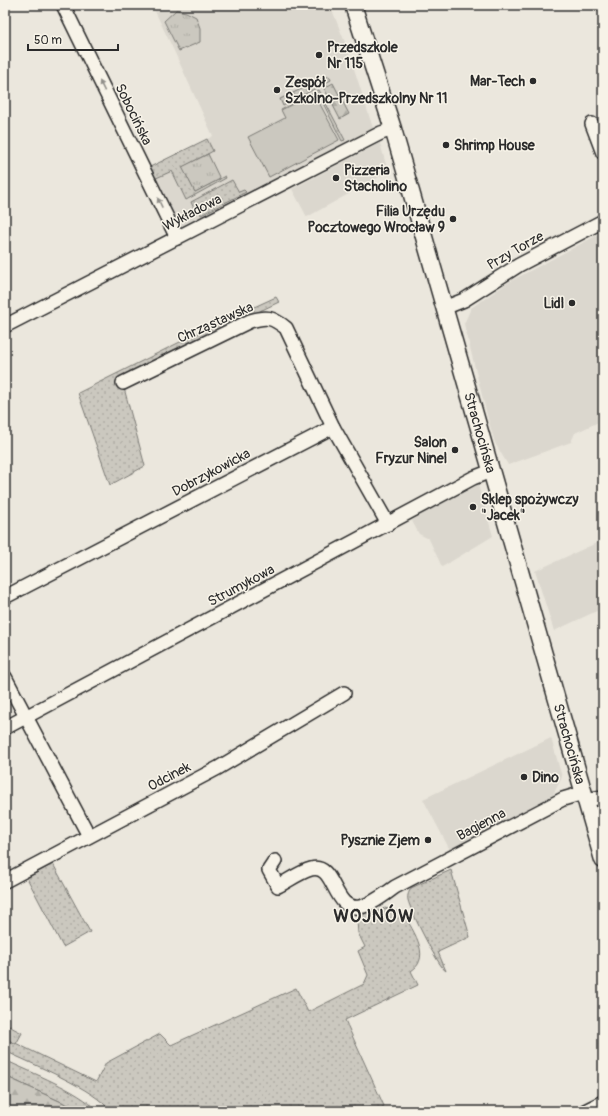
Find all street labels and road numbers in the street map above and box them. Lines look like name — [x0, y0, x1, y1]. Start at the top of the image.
street label: Sobocińska — [111, 81, 156, 148]
street label: Wykładowa — [160, 190, 224, 234]
street label: Przy Torze — [484, 227, 547, 273]
street label: Chrząstawska — [175, 298, 256, 347]
street label: Strachocińska — [460, 390, 499, 475]
street label: Dobrzykowicka — [169, 445, 253, 500]
street label: Strumykowa — [205, 561, 277, 610]
street label: Strachocińska — [550, 702, 589, 786]
street label: Odcinek — [145, 758, 194, 795]
street label: Bagienna — [454, 805, 509, 844]

